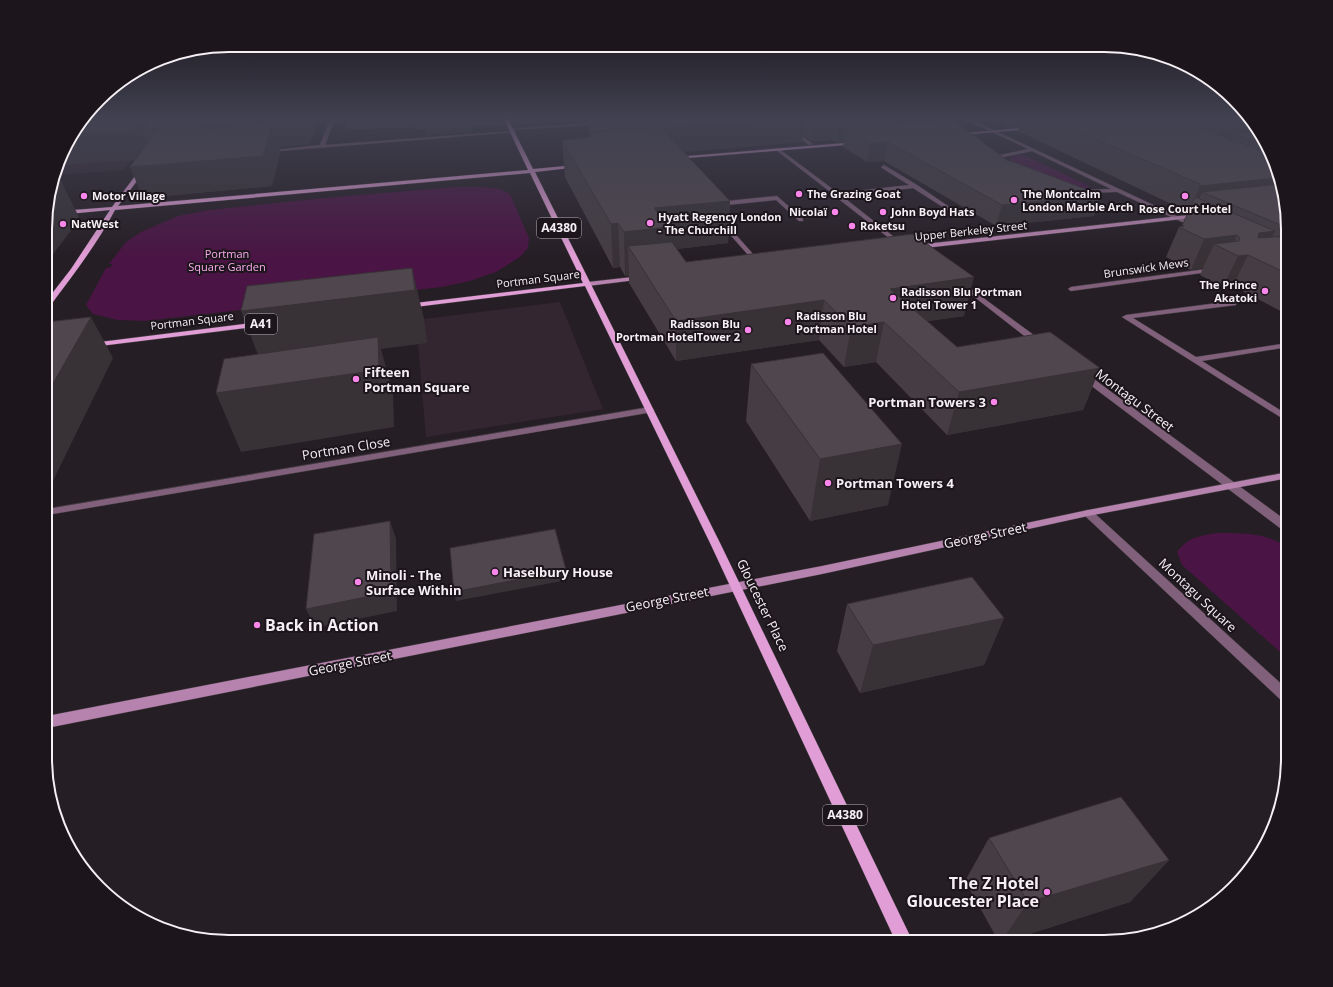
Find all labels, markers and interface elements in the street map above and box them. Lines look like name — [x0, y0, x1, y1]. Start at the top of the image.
place label: The Grazing Goat — [807, 186, 901, 201]
place label: The Montcalm London Marble Arch — [1022, 186, 1133, 214]
place label: Motor Village — [92, 188, 166, 203]
marker: The Grazing Goat — [794, 189, 804, 199]
marker: Motor Village — [79, 191, 89, 201]
marker: Rose Court Hotel — [1180, 191, 1190, 201]
marker: The Montcalm London Marble Arch — [1009, 195, 1019, 205]
place label: Rose Court Hotel — [1139, 201, 1231, 216]
place label: Nicolaï — [789, 204, 828, 219]
place label: John Boyd Hats — [890, 204, 975, 219]
marker: Nicolaï — [830, 207, 840, 217]
marker: John Boyd Hats — [878, 207, 888, 217]
place label: Hyatt Regency London - The Churchill — [658, 209, 781, 237]
place label: NatWest — [71, 216, 119, 231]
street label: Upper Berkeley Street — [914, 217, 1028, 244]
road number: A4380 — [537, 218, 581, 238]
marker: Hyatt Regency London - The Churchill — [645, 218, 655, 228]
place label: Roketsu — [860, 218, 905, 233]
marker: NatWest — [58, 219, 68, 229]
marker: Roketsu — [847, 221, 857, 231]
park label: Portman Square Garden — [188, 246, 266, 274]
street label: Brunswick Mews — [1103, 254, 1189, 281]
street label: Portman Square — [495, 266, 580, 291]
place label: The Prince Akatoki — [1199, 277, 1257, 305]
place label: Radisson Blu Portman Hotel Tower 1 — [901, 284, 1022, 312]
marker: The Prince Akatoki — [1260, 286, 1270, 296]
marker: Radisson Blu Portman Hotel Tower 1 — [888, 293, 898, 303]
street label: Portman Square — [149, 308, 234, 333]
place label: Radisson Blu Portman Hotel — [796, 308, 877, 336]
road number: A41 — [245, 314, 277, 334]
place label: Radisson Blu Portman HotelTower 2 — [616, 316, 740, 344]
marker: Radisson Blu Portman Hotel — [783, 317, 793, 327]
marker: Radisson Blu Portman HotelTower 2 — [743, 325, 753, 335]
place label: Fifteen Portman Square — [364, 363, 470, 396]
street label: Montagu Street — [1092, 365, 1178, 436]
marker: Fifteen Portman Square — [351, 374, 361, 384]
place label: Portman Towers 3 — [868, 393, 986, 411]
marker: Portman Towers 3 — [989, 397, 999, 407]
street label: Portman Close — [301, 432, 391, 464]
place label: Portman Towers 4 — [836, 474, 954, 492]
marker: Portman Towers 4 — [823, 478, 833, 488]
street label: George Street — [942, 517, 1028, 553]
street label: Montagu Square — [1155, 554, 1241, 636]
street label: Gloucester Place — [733, 556, 793, 654]
place label: Haselbury House — [503, 563, 613, 581]
place label: Minoli - The Surface Within — [366, 566, 461, 599]
marker: Haselbury House — [490, 567, 500, 577]
marker: Minoli - The Surface Within — [353, 577, 363, 587]
street label: George Street — [624, 582, 710, 616]
place label: Back in Action — [265, 614, 379, 636]
marker: Back in Action — [252, 620, 262, 630]
street label: George Street — [307, 646, 393, 680]
road number: A4380 — [823, 805, 867, 825]
place label: The Z Hotel Gloucester Place — [906, 872, 1039, 912]
marker: The Z Hotel Gloucester Place — [1042, 887, 1052, 897]

